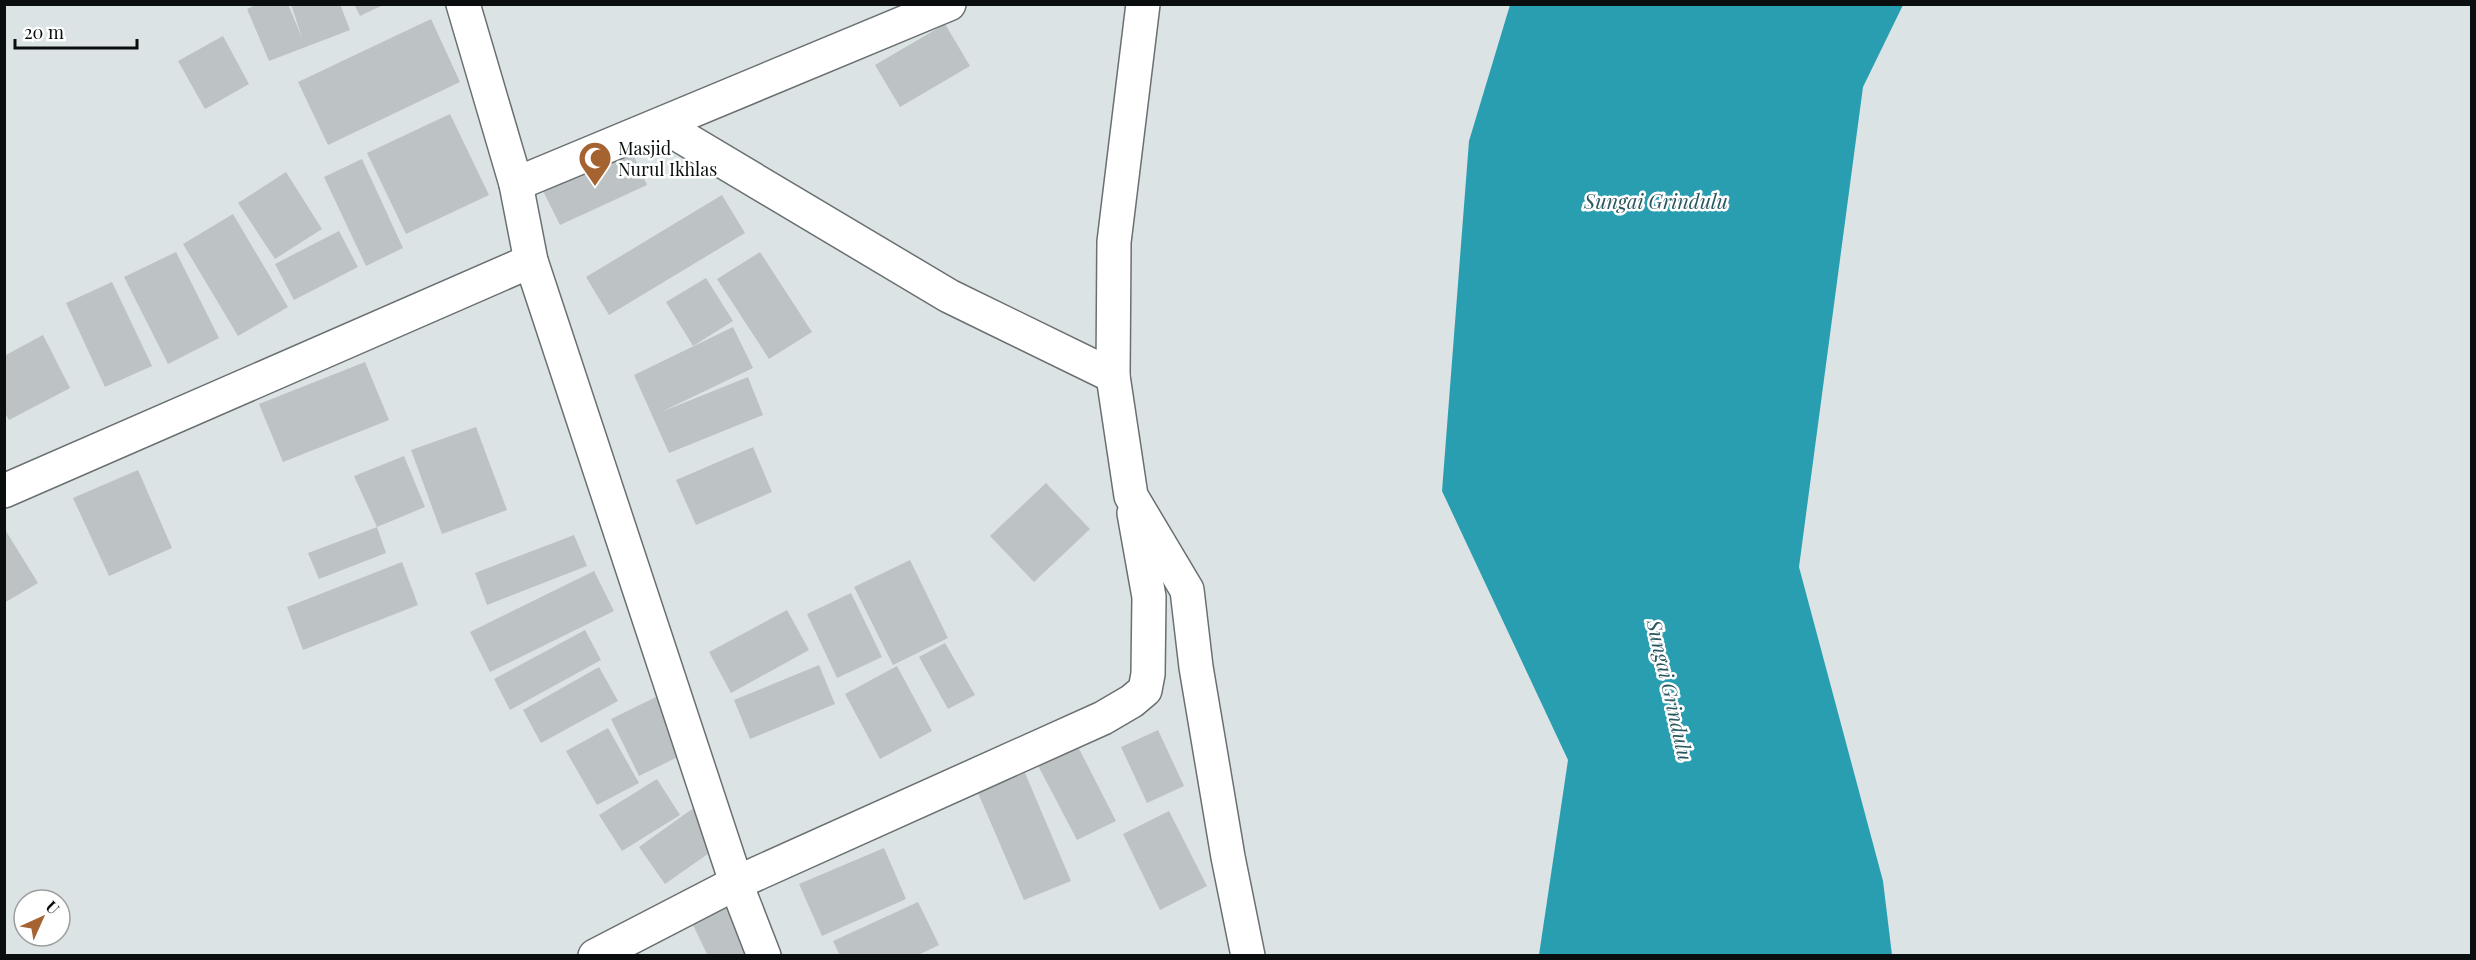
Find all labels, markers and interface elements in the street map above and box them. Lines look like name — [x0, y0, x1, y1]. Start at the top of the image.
scale bar — [15, 12, 136, 50]
text: 20 m — [24, 20, 64, 44]
place label: Masjid Nurul Ikhlas — [618, 136, 717, 181]
mosque icon: Masjid Nurul Ikhlas — [577, 140, 613, 187]
water label: Sungai Grindulu — [1583, 187, 1728, 214]
water label: Sungai Grindulu — [1641, 616, 1700, 763]
north arrow — [12, 888, 72, 948]
text: U — [42, 896, 64, 918]

